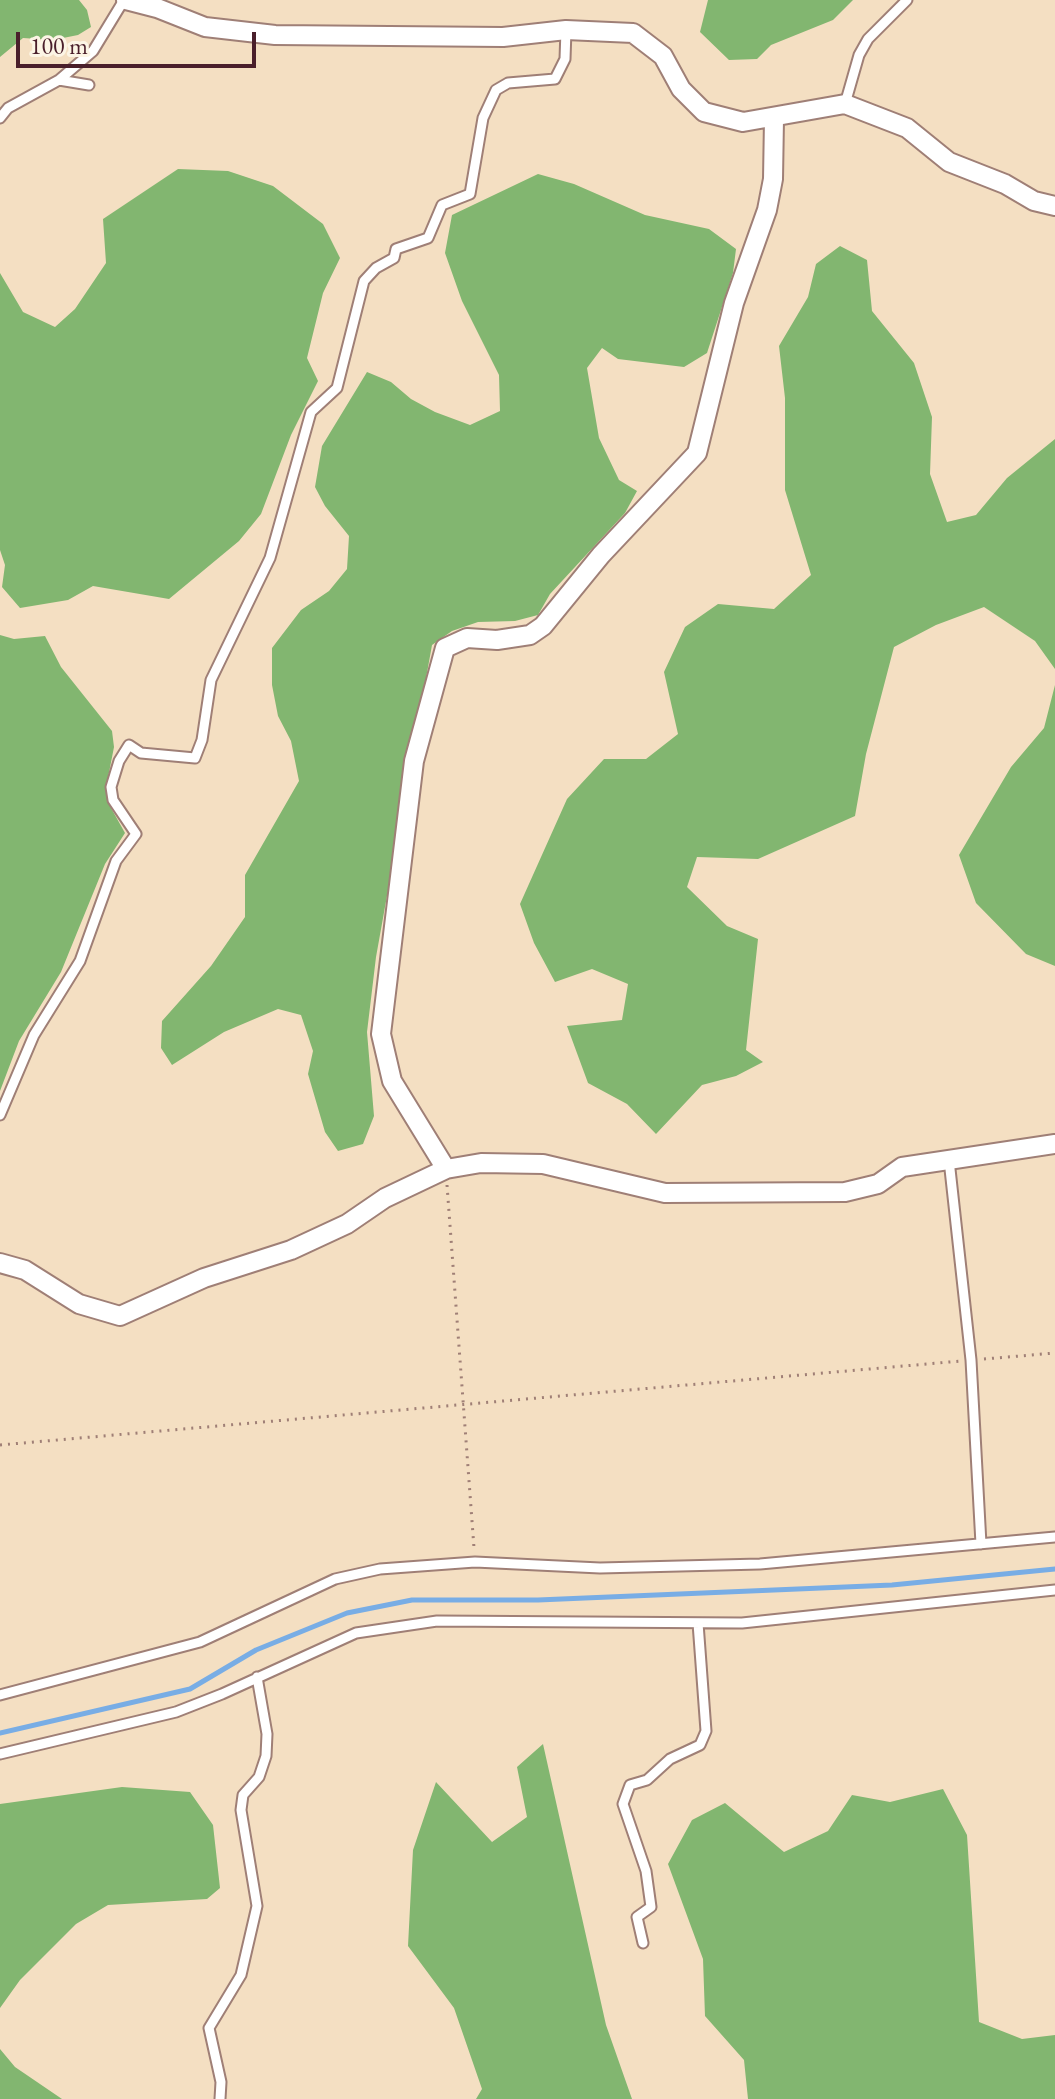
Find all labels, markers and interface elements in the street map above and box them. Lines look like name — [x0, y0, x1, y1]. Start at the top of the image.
scale bar — [20, 16, 260, 66]
text: 100 m — [30, 30, 88, 61]

